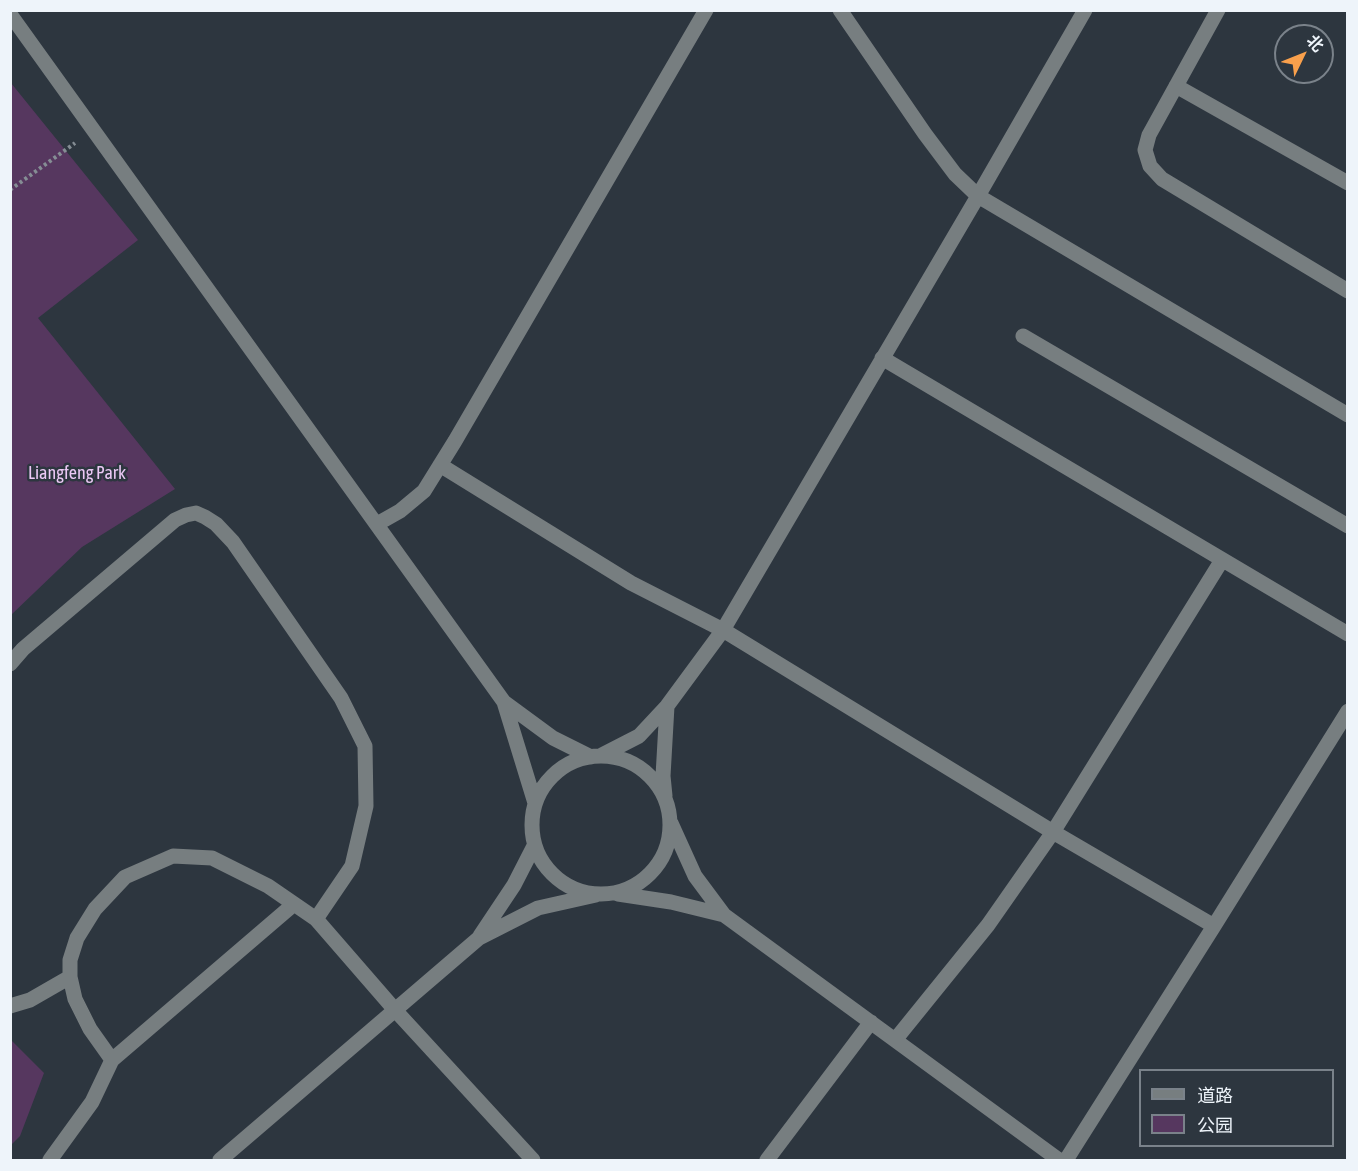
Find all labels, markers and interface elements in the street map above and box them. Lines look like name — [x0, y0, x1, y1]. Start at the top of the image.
north arrow — [1274, 24, 1334, 84]
text: 北 — [1304, 31, 1328, 55]
park label: Liangfeng Park — [28, 462, 126, 484]
legend — [1139, 1069, 1334, 1147]
text: 道路 — [1197, 1085, 1233, 1106]
text: 公园 — [1197, 1115, 1233, 1136]

